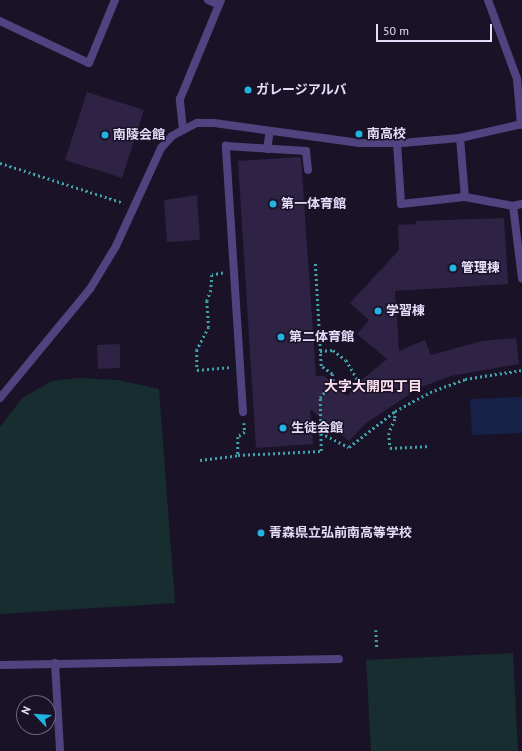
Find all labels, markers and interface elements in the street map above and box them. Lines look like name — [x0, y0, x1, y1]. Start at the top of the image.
scale bar — [378, 16, 494, 42]
text: 50 m — [383, 23, 409, 38]
place label: ガレージアルバ — [256, 82, 347, 98]
marker: ガレージアルバ — [243, 85, 253, 95]
place label: 南高校 — [367, 126, 406, 142]
place label: 南陵会館 — [113, 127, 165, 143]
marker: 南高校 — [354, 129, 364, 139]
marker: 南陵会館 — [100, 130, 110, 140]
place label: 第一体育館 — [281, 196, 346, 212]
marker: 第一体育館 — [268, 199, 278, 209]
place label: 管理棟 — [461, 260, 500, 276]
marker: 管理棟 — [448, 263, 458, 273]
place label: 学習棟 — [386, 303, 425, 319]
marker: 学習棟 — [373, 306, 383, 316]
place label: 第二体育館 — [289, 329, 354, 345]
marker: 第二体育館 — [276, 332, 286, 342]
district label: 大字大開四丁目 — [324, 378, 422, 394]
place label: 生徒会館 — [291, 420, 343, 436]
marker: 生徒会館 — [278, 423, 288, 433]
place label: 青森県立弘前南高等学校 — [269, 525, 412, 541]
marker: 青森県立弘前南高等学校 — [256, 528, 266, 538]
north arrow — [16, 695, 56, 735]
text: N — [18, 704, 34, 717]

